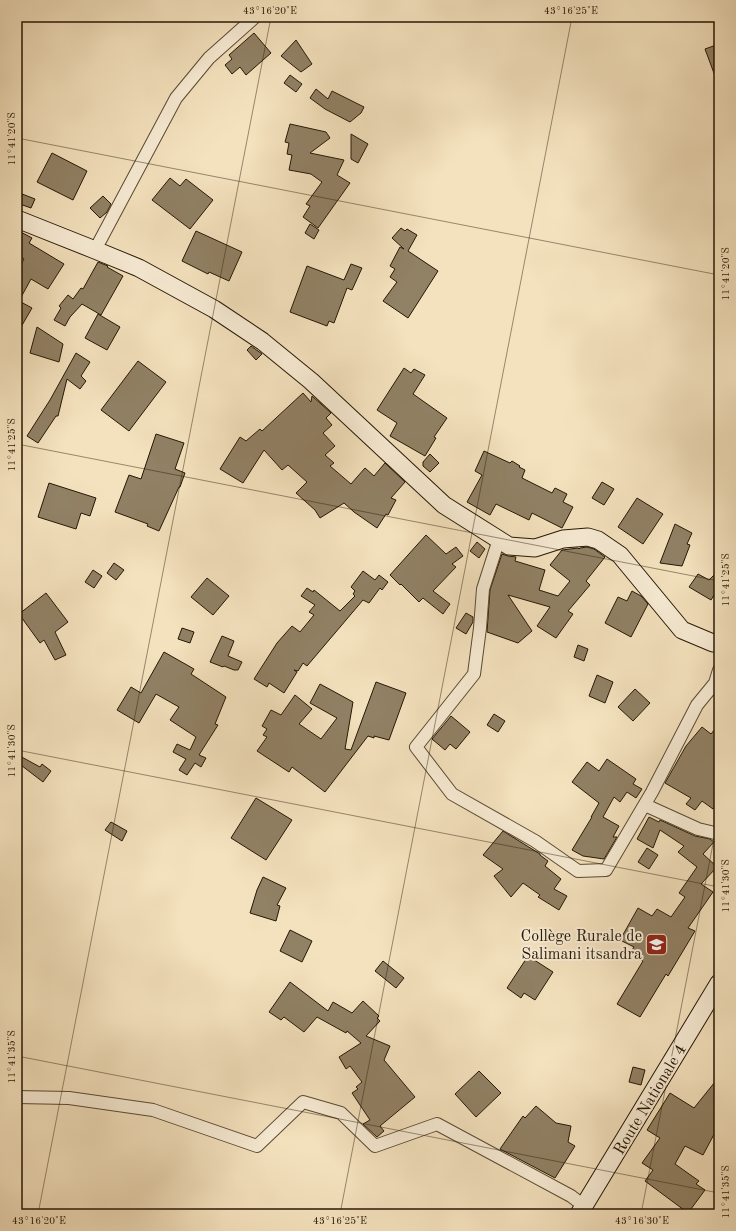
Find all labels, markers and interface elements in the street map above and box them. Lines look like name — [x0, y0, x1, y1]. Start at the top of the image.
text: 43°16'20"E — [243, 6, 297, 16]
text: 43°16'25"E — [544, 6, 598, 16]
text: 11°41'20"S — [7, 112, 17, 166]
text: 11°41'20"S — [721, 247, 731, 301]
text: 11°41'25"S — [7, 418, 17, 472]
text: 11°41'25"S — [721, 553, 731, 607]
text: 11°41'30"S — [7, 724, 17, 778]
text: 11°41'30"S — [721, 859, 731, 913]
place label: Collège Rurale de Salimani itsandra — [521, 929, 642, 963]
school or university icon: Collège Rurale de Salimani itsandra — [644, 931, 670, 957]
text: 11°41'35"S — [7, 1030, 17, 1084]
street label: Route Nationale 4 — [612, 1042, 690, 1158]
text: 11°41'35"S — [721, 1165, 731, 1219]
text: 43°16'20"E — [12, 1216, 66, 1226]
text: 43°16'25"E — [313, 1216, 367, 1226]
text: 43°16'30"E — [615, 1216, 669, 1226]

